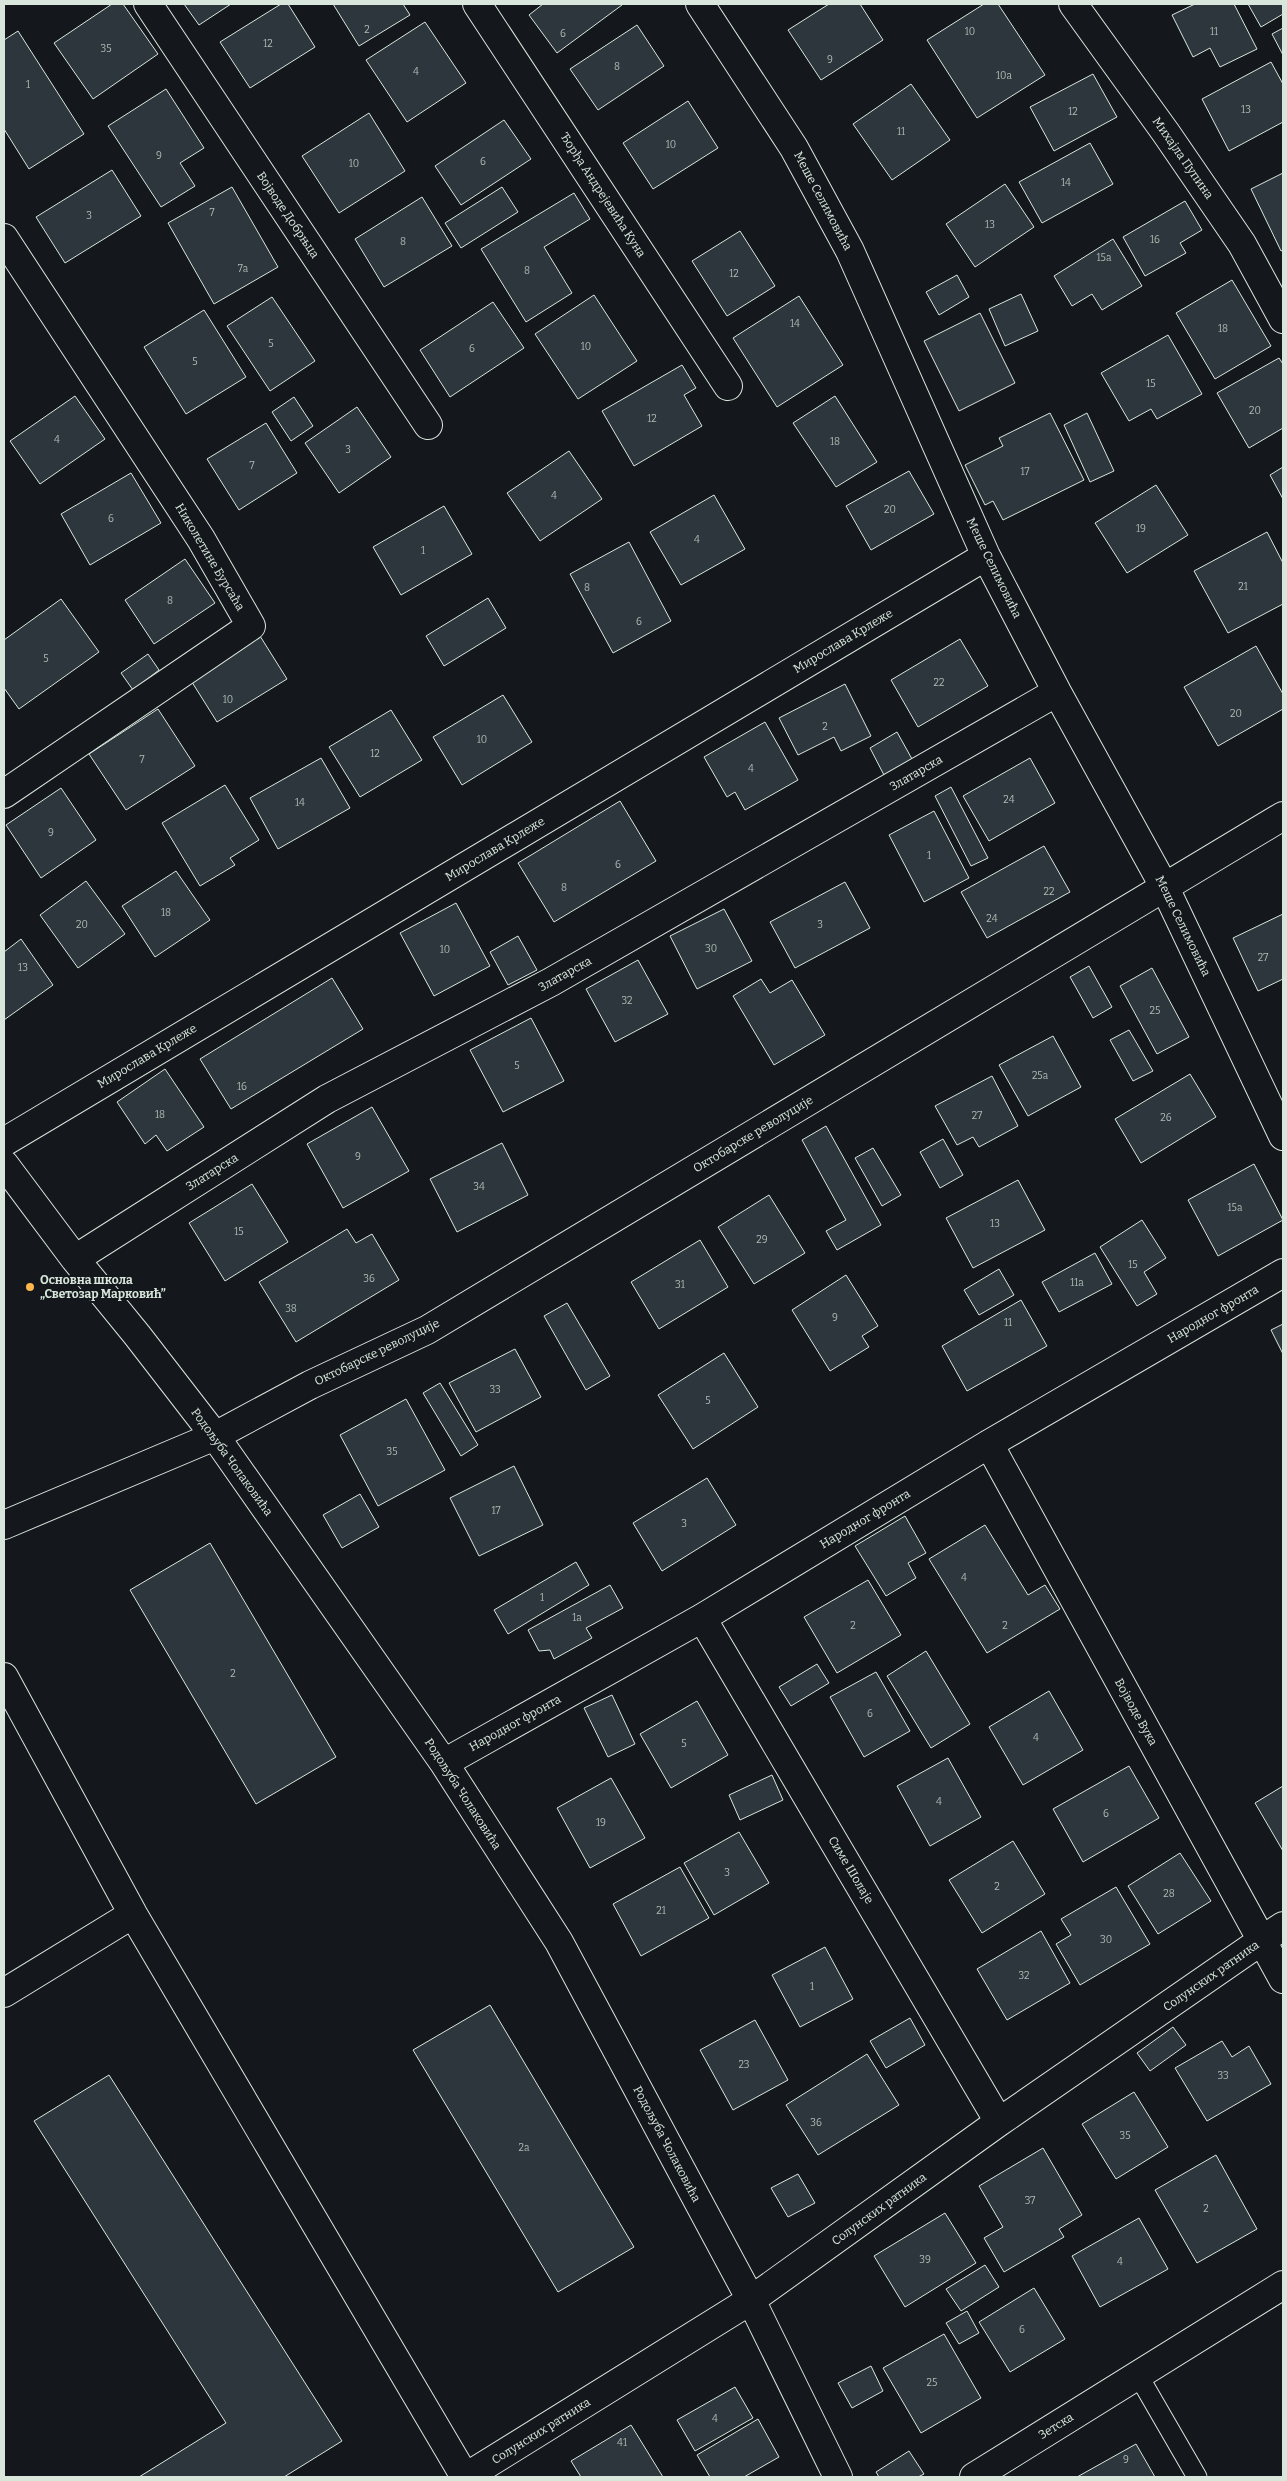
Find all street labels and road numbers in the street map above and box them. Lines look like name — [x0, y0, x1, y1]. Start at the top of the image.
street label: Михајла Пупина — [1150, 114, 1217, 202]
street label: Ђорђа Андрејевића Куна — [557, 130, 649, 260]
street label: Меше Селимовића — [791, 149, 855, 253]
street label: Војводе Добрњца — [254, 169, 322, 261]
street label: Николетине Бурсаћа — [172, 501, 248, 613]
street label: Меше Селимовића — [964, 516, 1025, 621]
street label: Мирослава Крлеже — [791, 606, 895, 676]
street label: Златарска — [887, 752, 945, 794]
street label: Мирослава Крлеже — [443, 814, 547, 884]
street label: Меше Селимовића — [1153, 874, 1214, 979]
street label: Златарска — [536, 953, 594, 994]
street label: Мирослава Крлеже — [95, 1021, 199, 1091]
street label: Октобарске револуције — [691, 1093, 815, 1175]
street label: Златарска — [183, 1150, 241, 1193]
street label: Народног фронта — [1165, 1282, 1261, 1346]
street label: Октобарске револуције — [312, 1316, 442, 1388]
street label: Родољуба Чолаковића — [188, 1405, 276, 1519]
street label: Народног фронта — [817, 1486, 913, 1551]
street label: Војводе Вука — [1112, 1676, 1160, 1748]
street label: Народног фронта — [467, 1692, 564, 1754]
street label: Родољуба Чолаковића — [422, 1736, 504, 1852]
street label: Симе Шолаје — [825, 1834, 877, 1906]
street label: Солунских ратника — [1160, 1937, 1262, 2014]
street label: Родољуба Чолаковића — [630, 2084, 704, 2205]
street label: Солунских ратника — [829, 2170, 929, 2248]
street label: Солунских ратника — [489, 2395, 593, 2467]
street label: Зетска — [1036, 2410, 1076, 2442]

